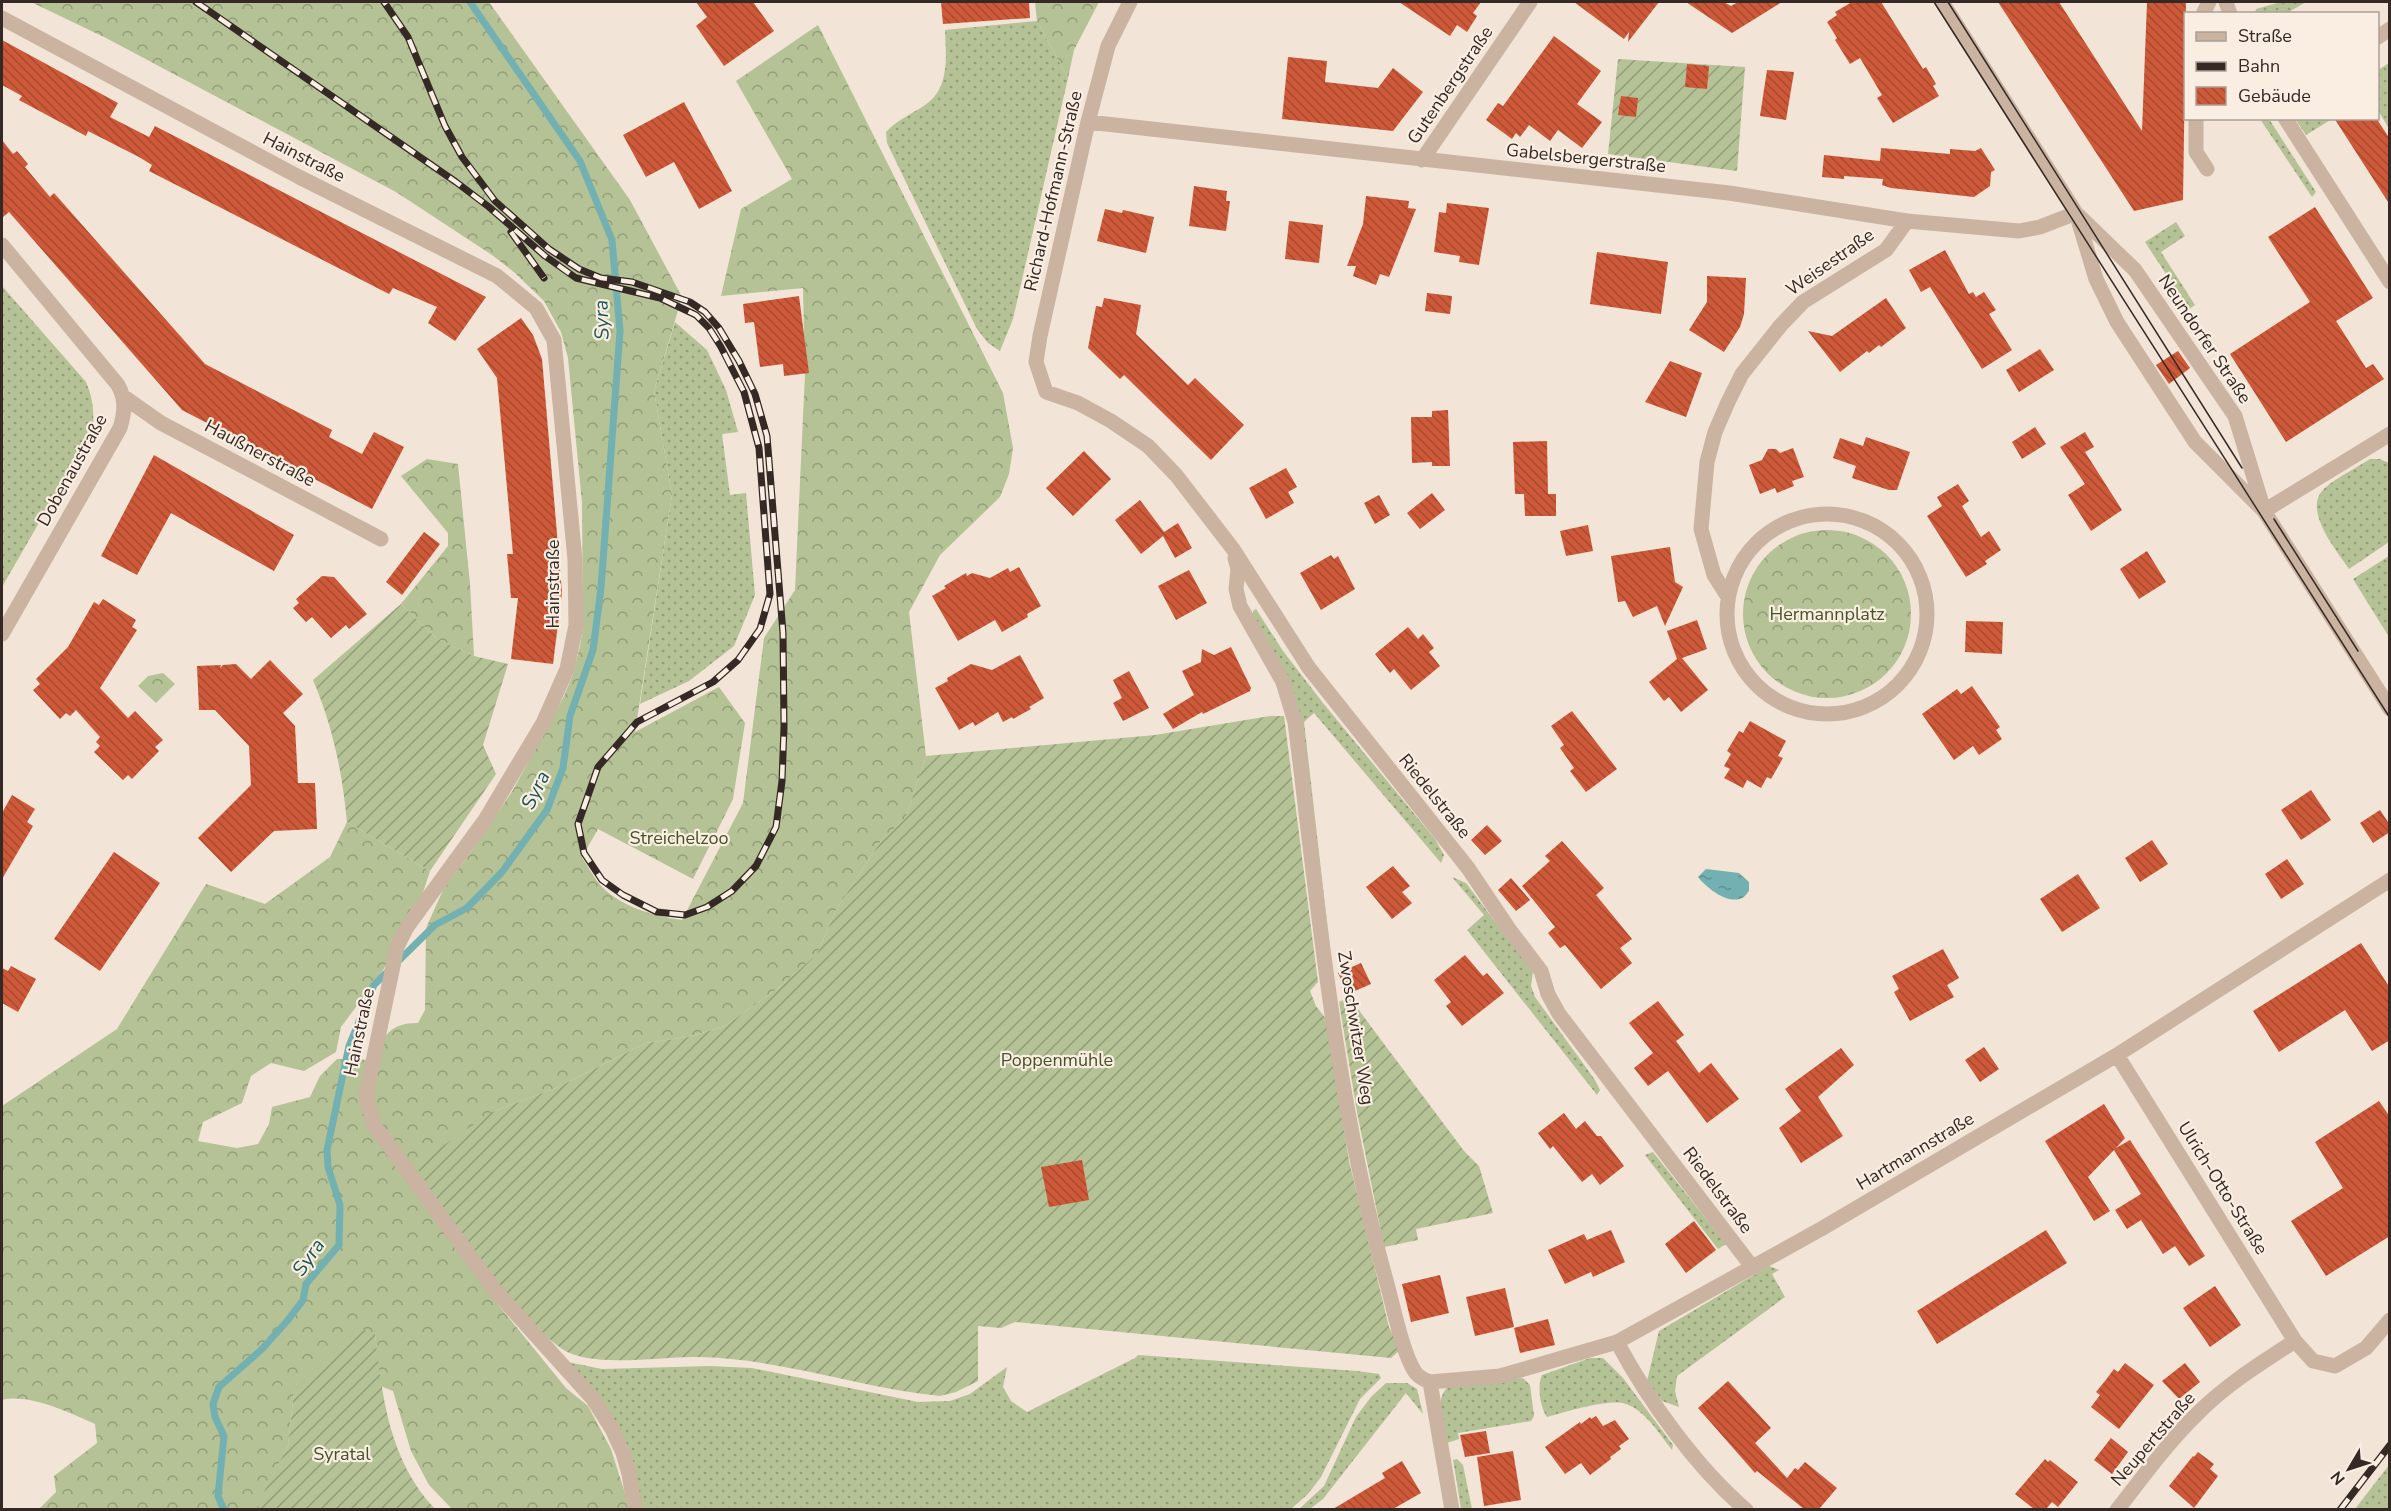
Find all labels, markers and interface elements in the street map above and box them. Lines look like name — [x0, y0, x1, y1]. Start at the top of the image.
legend — [2184, 12, 2379, 120]
street label: Gutenbergstraße — [1402, 21, 1498, 149]
text: Straße — [2238, 24, 2292, 48]
text: Bahn — [2238, 54, 2280, 78]
text: Gebäude — [2238, 84, 2311, 108]
street label: Richard-Hofmann-Straße — [1018, 88, 1088, 294]
street label: Hainstraße — [259, 126, 349, 188]
street label: Gabelsbergerstraße — [1505, 138, 1667, 178]
street label: Weisestraße — [1781, 223, 1879, 301]
street label: Neundorfer Straße — [2153, 270, 2257, 408]
water label: Syra — [587, 299, 616, 341]
street label: Dobenaustraße — [31, 410, 113, 530]
street label: Haußnerstraße — [201, 414, 319, 492]
street label: Hainstraße — [541, 539, 565, 629]
park label: Hermannplatz — [1769, 602, 1885, 626]
street label: Riedelstraße — [1393, 749, 1477, 843]
water label: Syra — [515, 766, 556, 814]
park label: Streichelzoo — [629, 826, 729, 850]
street label: Zwoschwitzer Weg — [1332, 949, 1380, 1107]
street label: Hainstraße — [338, 986, 380, 1078]
park label: Poppenmühle — [1001, 1048, 1113, 1072]
street label: Hartmannstraße — [1852, 1106, 1978, 1196]
street label: Ulrich-Otto-Straße — [2172, 1117, 2274, 1259]
street label: Riedelstraße — [1678, 1142, 1758, 1238]
water label: Syra — [286, 1233, 331, 1281]
street label: Neupertstraße — [2105, 1387, 2201, 1491]
north arrow — [2319, 1439, 2379, 1499]
park label: Syratal — [313, 1442, 371, 1466]
text: N — [2326, 1466, 2350, 1489]

